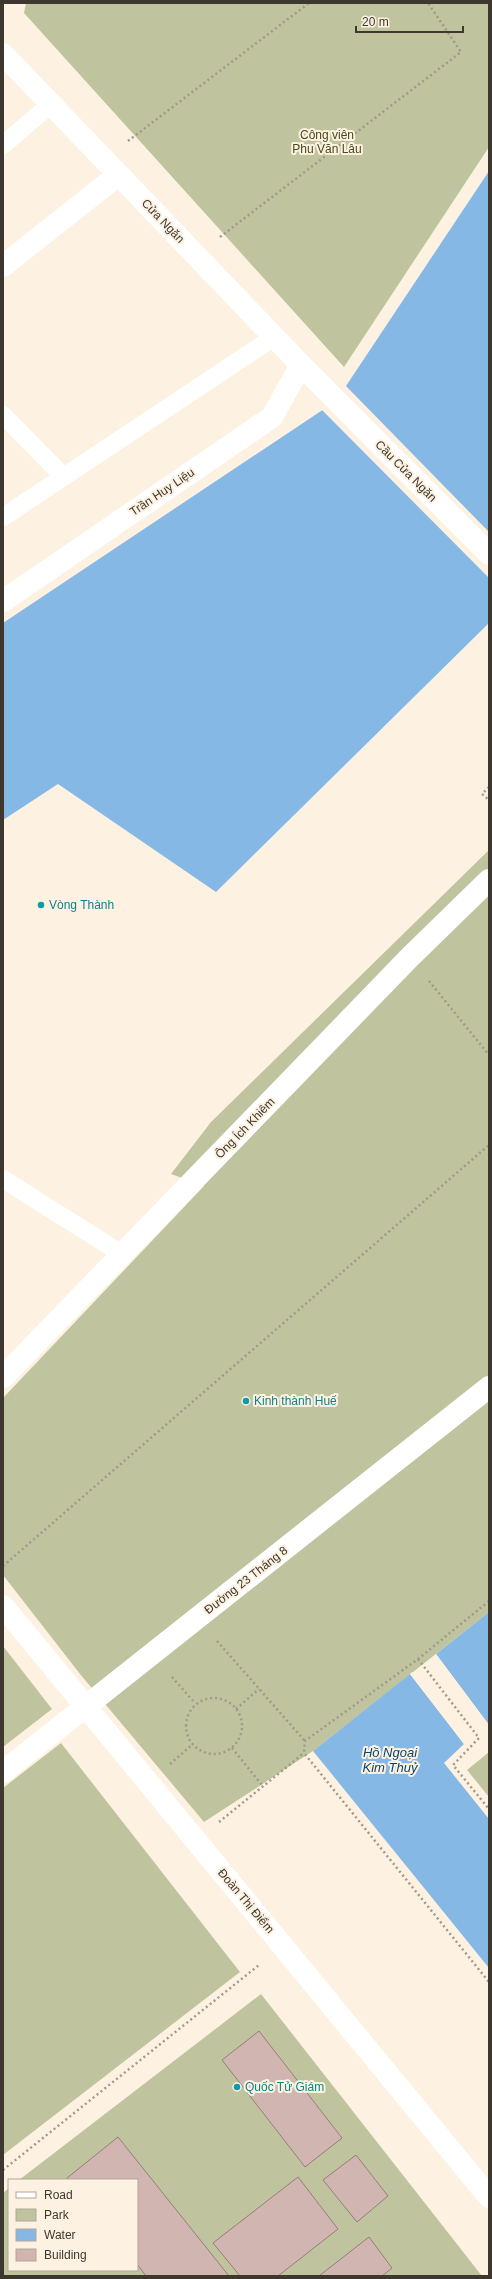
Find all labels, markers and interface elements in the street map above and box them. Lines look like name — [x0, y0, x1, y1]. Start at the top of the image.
scale bar — [356, 8, 463, 34]
text: 20 m — [362, 15, 389, 29]
park label: Công viên Phu Văn Lâu — [292, 128, 362, 156]
street label: Cửa Ngăn — [139, 196, 187, 246]
street label: Cầu Cửa Ngăn — [373, 438, 439, 504]
street label: Trần Huy Liệu — [127, 465, 197, 519]
place label: Vòng Thành — [49, 898, 114, 912]
marker: Vòng Thành — [36, 900, 46, 910]
street label: Ông Ích Khiêm — [212, 1094, 278, 1161]
place label: Kinh thành Huế — [254, 1394, 337, 1408]
marker: Kinh thành Huế — [241, 1396, 251, 1406]
street label: Đường 23 Tháng 8 — [202, 1543, 291, 1617]
water label: Hồ Ngoại Kim Thuỷ — [363, 1745, 419, 1775]
street label: Đoàn Thị Điểm — [215, 1866, 277, 1936]
place label: Quốc Tử Giám — [245, 2080, 324, 2094]
marker: Quốc Tử Giám — [232, 2082, 242, 2092]
legend — [8, 2179, 138, 2271]
text: Road — [44, 2188, 73, 2202]
text: Park — [44, 2208, 70, 2222]
text: Water — [44, 2228, 76, 2242]
text: Building — [44, 2248, 87, 2262]

